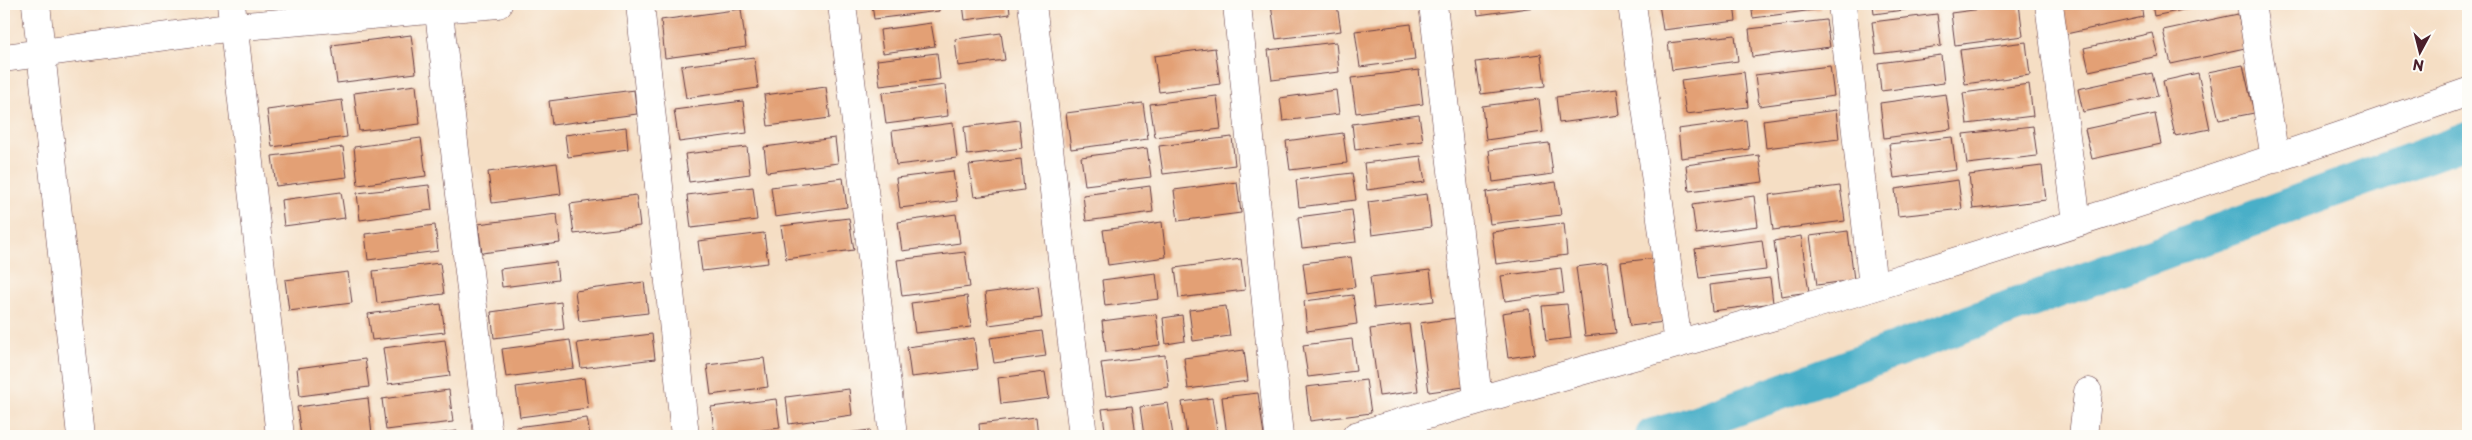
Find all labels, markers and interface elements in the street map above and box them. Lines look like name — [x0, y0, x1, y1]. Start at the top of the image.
north arrow — [2394, 28, 2444, 78]
text: N — [2412, 54, 2425, 76]

